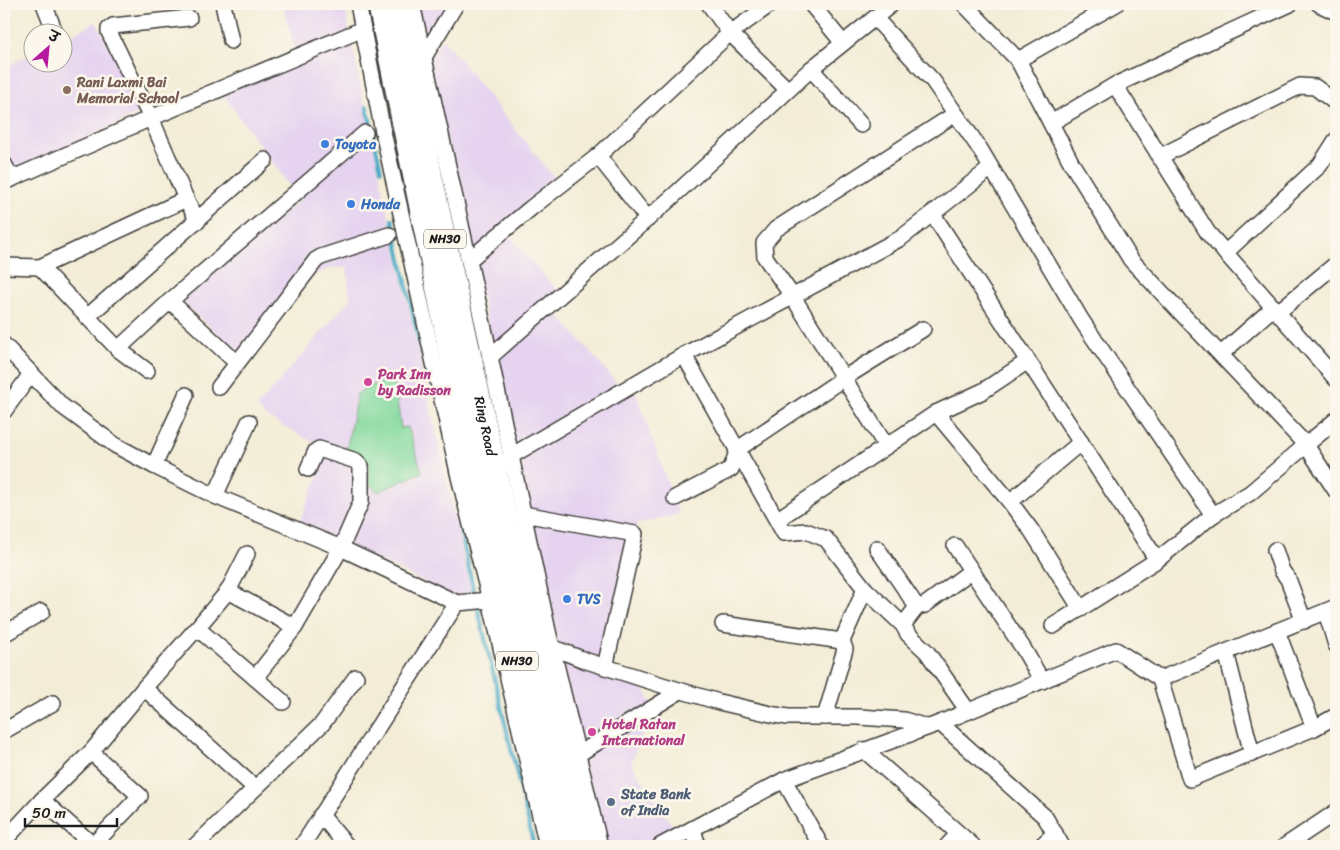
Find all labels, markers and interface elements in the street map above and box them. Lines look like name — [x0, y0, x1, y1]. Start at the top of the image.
north arrow — [22, 22, 72, 72]
text: उ — [42, 23, 65, 51]
place label: Rani Laxmi Bai Memorial School — [76, 70, 180, 111]
marker: Rani Laxmi Bai Memorial School — [61, 84, 73, 96]
place label: Toyota — [335, 132, 377, 157]
marker: Toyota — [319, 138, 331, 150]
place label: Honda — [360, 192, 401, 217]
marker: Honda — [345, 198, 357, 210]
road number: NH30 — [424, 230, 466, 248]
place label: Park Inn by Radisson — [377, 362, 451, 403]
marker: Park Inn by Radisson — [362, 376, 374, 388]
street label: Ring Road — [466, 394, 504, 460]
place label: TVS — [577, 587, 601, 612]
marker: TVS — [561, 593, 573, 605]
road number: NH30 — [496, 651, 538, 670]
place label: Hotel Ratan International — [601, 712, 685, 753]
marker: Hotel Ratan International — [586, 726, 598, 738]
place label: State Bank of India — [620, 782, 691, 823]
scale bar — [25, 795, 118, 827]
marker: State Bank of India — [605, 796, 617, 808]
text: 50 m — [32, 800, 67, 826]

